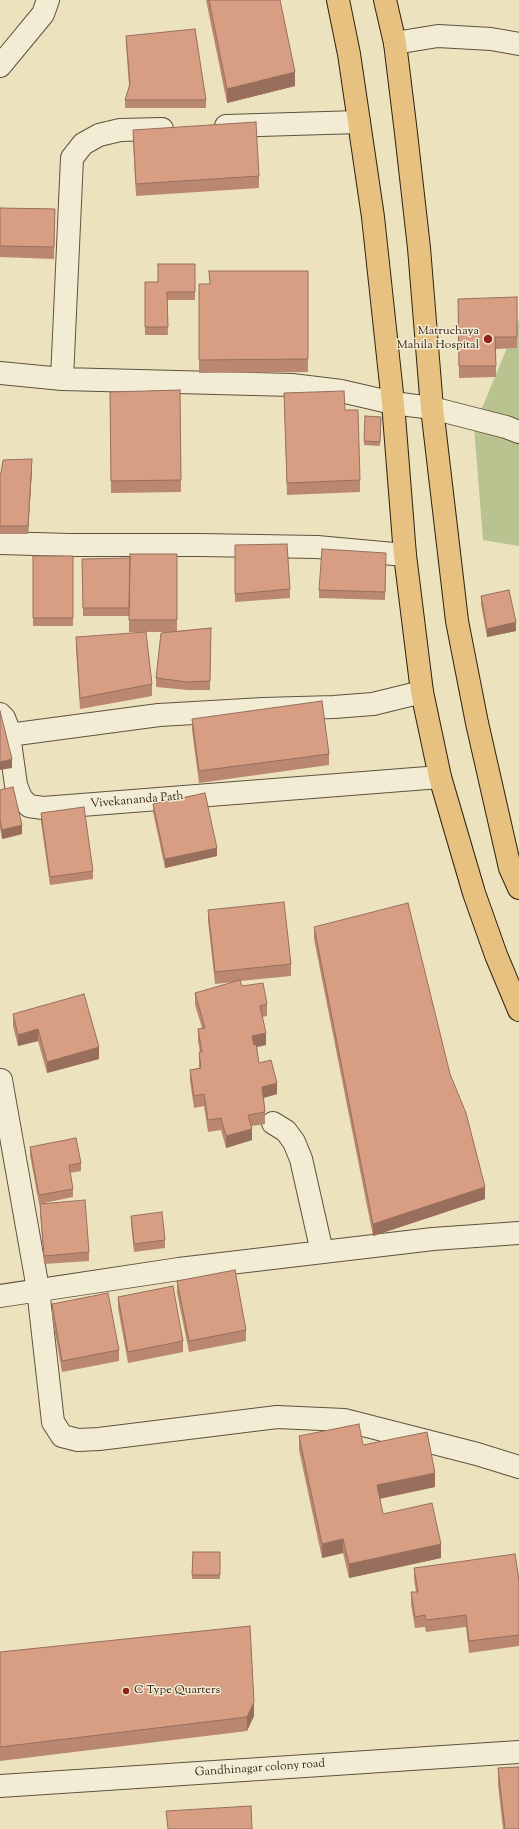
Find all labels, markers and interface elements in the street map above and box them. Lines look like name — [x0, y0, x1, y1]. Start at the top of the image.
place label: Matruchaya Mahila Hospital — [397, 325, 479, 353]
marker: Matruchaya Mahila Hospital — [482, 333, 494, 345]
street label: Vivekananda Path — [90, 790, 184, 812]
place label: C Type Quarters — [134, 1684, 220, 1698]
marker: C Type Quarters — [121, 1686, 131, 1696]
street label: Gandhinagar colony road — [194, 1757, 326, 1781]

